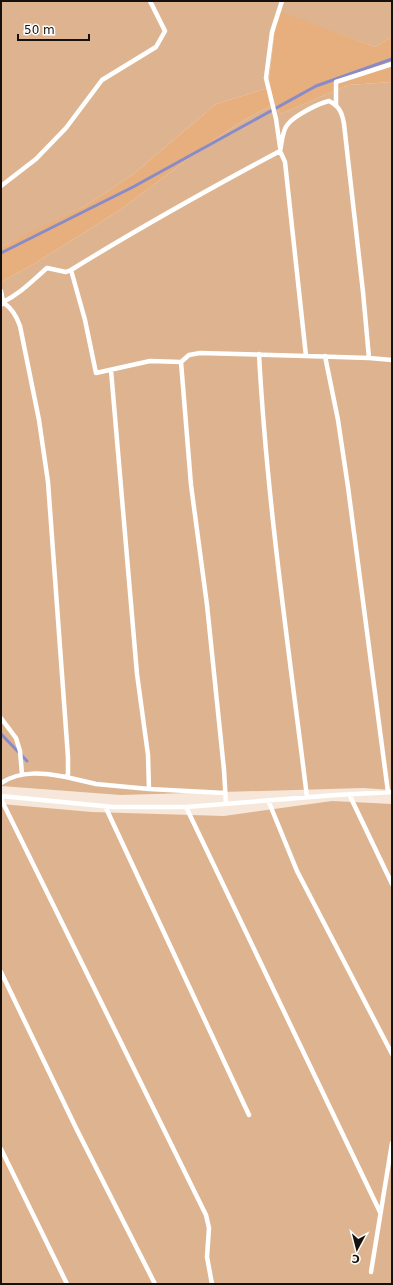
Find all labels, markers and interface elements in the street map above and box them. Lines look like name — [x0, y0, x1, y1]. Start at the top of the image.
scale bar — [18, 16, 89, 42]
text: 50 m — [24, 23, 55, 37]
north arrow — [337, 1229, 377, 1269]
text: С — [351, 1251, 361, 1265]

